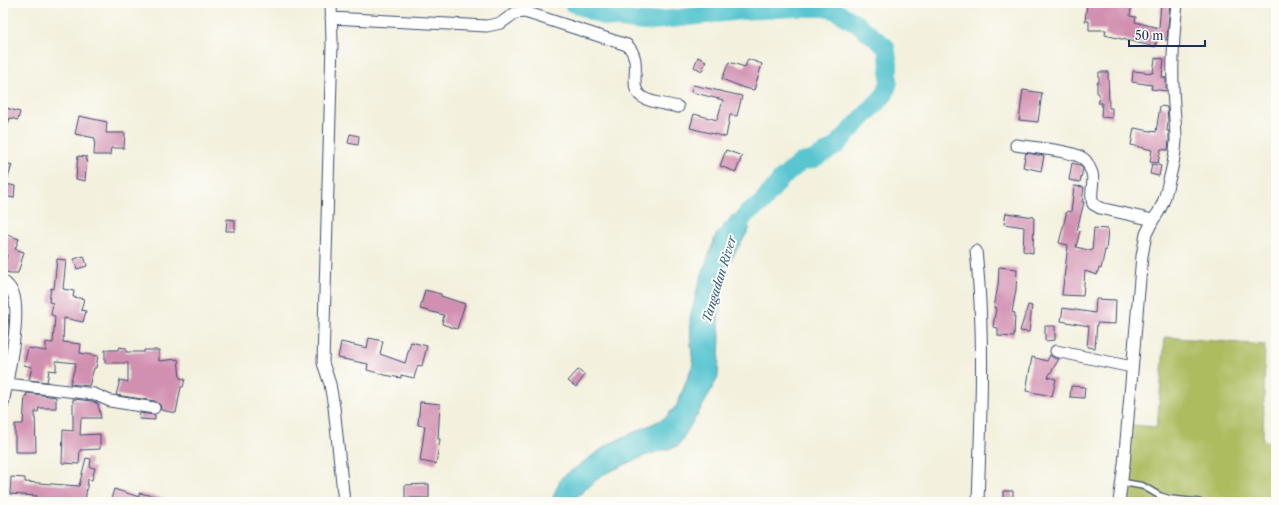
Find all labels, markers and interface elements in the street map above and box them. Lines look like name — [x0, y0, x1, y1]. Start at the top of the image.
scale bar — [1129, 22, 1205, 48]
text: 50 m — [1135, 28, 1164, 43]
water label: Tangadan River — [699, 233, 740, 324]

